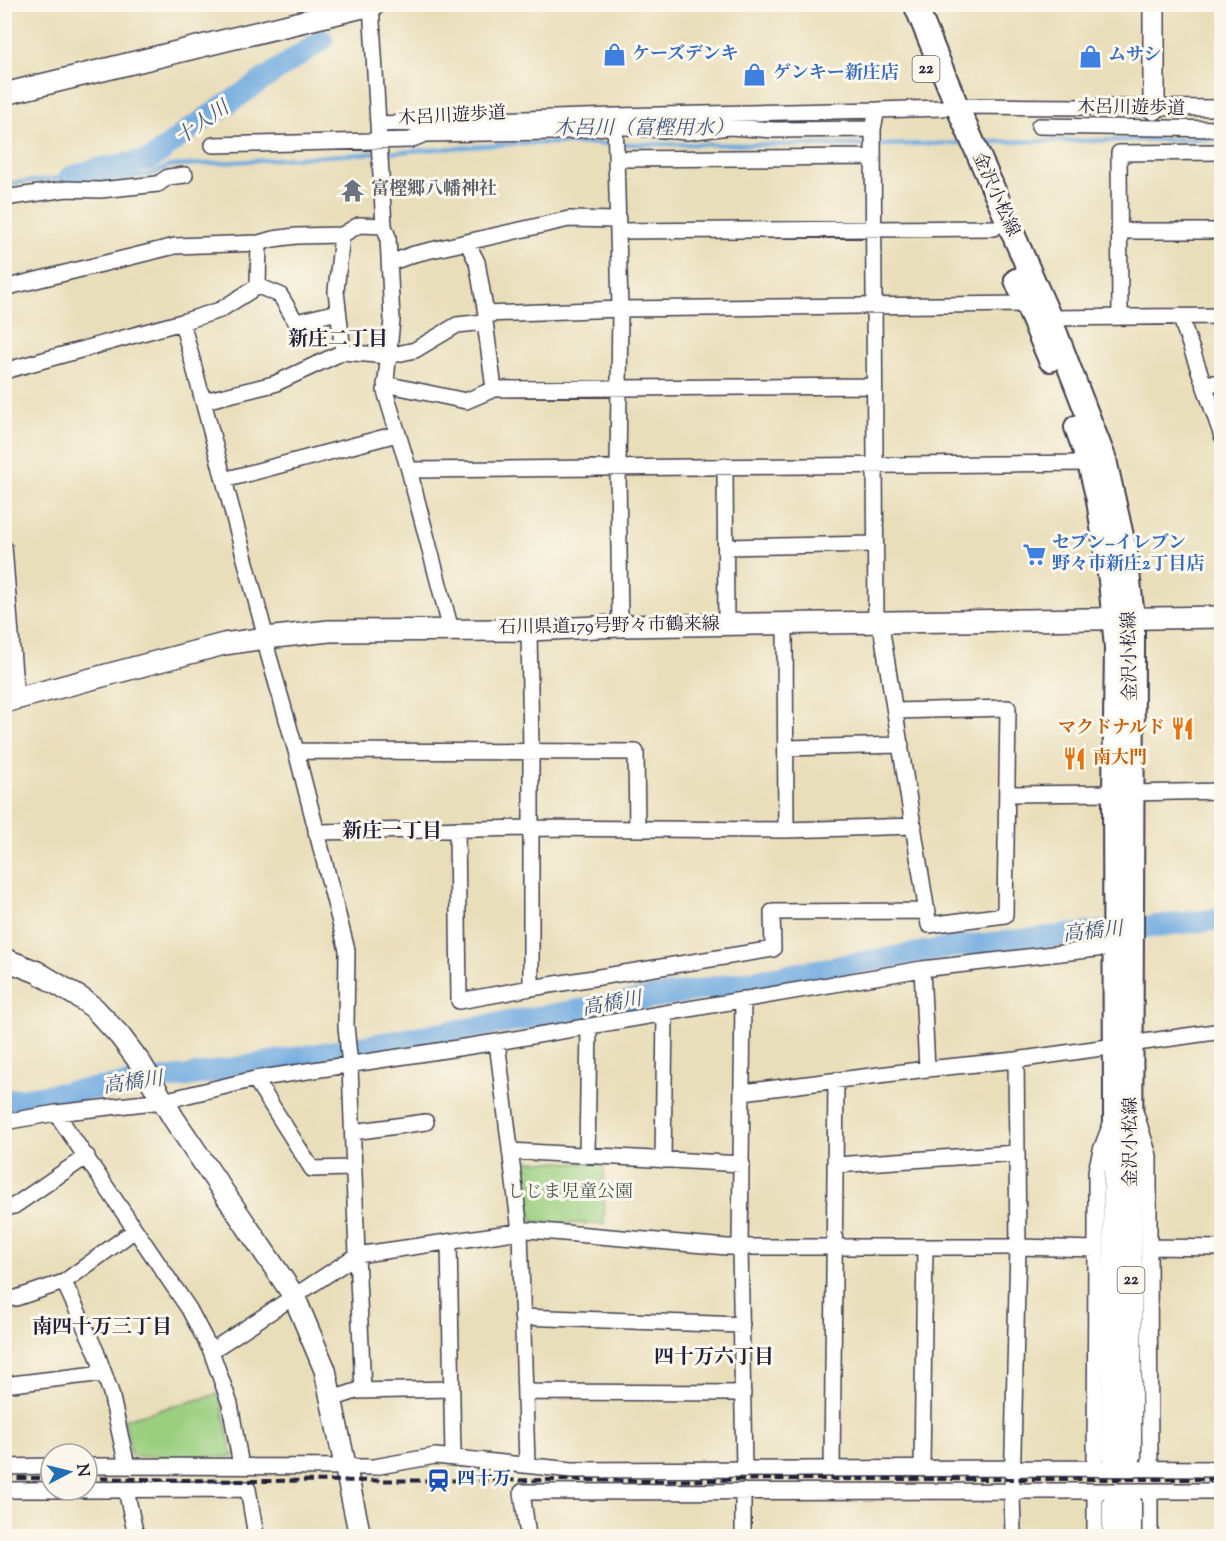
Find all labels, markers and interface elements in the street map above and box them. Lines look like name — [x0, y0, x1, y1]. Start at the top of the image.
shop icon: ケーズデンキ — [601, 42, 627, 68]
place label: ケーズデンキ — [632, 42, 738, 68]
shop icon: ムサシ — [1077, 43, 1103, 69]
place label: ムサシ — [1108, 43, 1161, 69]
road number: 22 — [912, 56, 940, 82]
shop icon: ゲンキー新庄店 — [742, 61, 768, 87]
place label: ゲンキー新庄店 — [773, 61, 899, 87]
water label: 十人川 — [170, 94, 238, 153]
street label: 木呂川遊歩道 — [1077, 95, 1185, 123]
street label: 木呂川遊歩道 — [397, 101, 507, 133]
water label: 木呂川（富樫用水） — [554, 115, 734, 144]
street label: 金沢小松線 — [965, 149, 1025, 241]
temple icon: 富樫郷八幡神社 — [340, 177, 366, 203]
place label: 富樫郷八幡神社 — [371, 177, 497, 203]
district label: 新庄二丁目 — [288, 326, 388, 355]
place label: セブン−イレブン 野々市新庄2丁目店 — [1052, 531, 1204, 578]
supermarket icon: セブン−イレブン 野々市新庄2丁目店 — [1021, 541, 1047, 567]
street label: 金沢小松線 — [1117, 611, 1145, 701]
street label: 石川県道179号野々市鶴来線 — [498, 612, 720, 642]
place label: マクドナルド — [1058, 716, 1165, 742]
restaurant icon: マクドナルド — [1170, 716, 1196, 742]
restaurant icon: 南大門 — [1062, 746, 1088, 772]
place label: 南大門 — [1093, 746, 1147, 772]
district label: 新庄一丁目 — [342, 818, 442, 847]
water label: 高橋川 — [1062, 915, 1126, 951]
water label: 高橋川 — [580, 985, 646, 1024]
water label: 高橋川 — [101, 1065, 167, 1103]
street label: 金沢小松線 — [1119, 1097, 1145, 1187]
park label: しじま児童公園 — [507, 1180, 633, 1206]
road number: 22 — [1118, 1267, 1144, 1293]
district label: 南四十万三丁目 — [32, 1314, 172, 1343]
district label: 四十万六丁目 — [654, 1344, 774, 1373]
north arrow — [39, 1442, 99, 1502]
text: N — [69, 1463, 94, 1478]
station icon: 四十万 — [426, 1467, 452, 1493]
place label: 四十万 — [457, 1467, 511, 1493]

